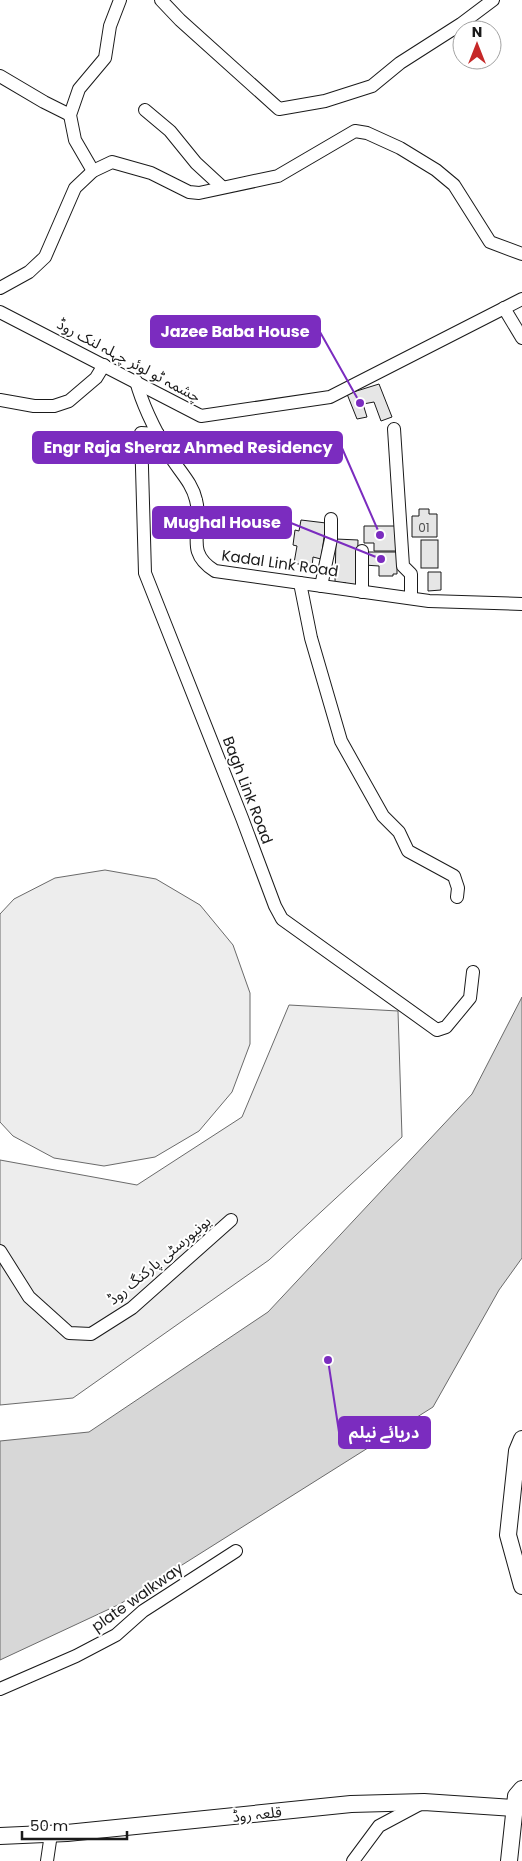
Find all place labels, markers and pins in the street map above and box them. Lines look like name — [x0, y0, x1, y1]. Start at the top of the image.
callout: Jazee Baba House — [151, 316, 320, 347]
callout: Engr Raja Sheraz Ahmed Residency — [33, 432, 342, 463]
callout: Mughal House — [153, 507, 291, 538]
callout: دریائے نیلم — [339, 1417, 430, 1448]

